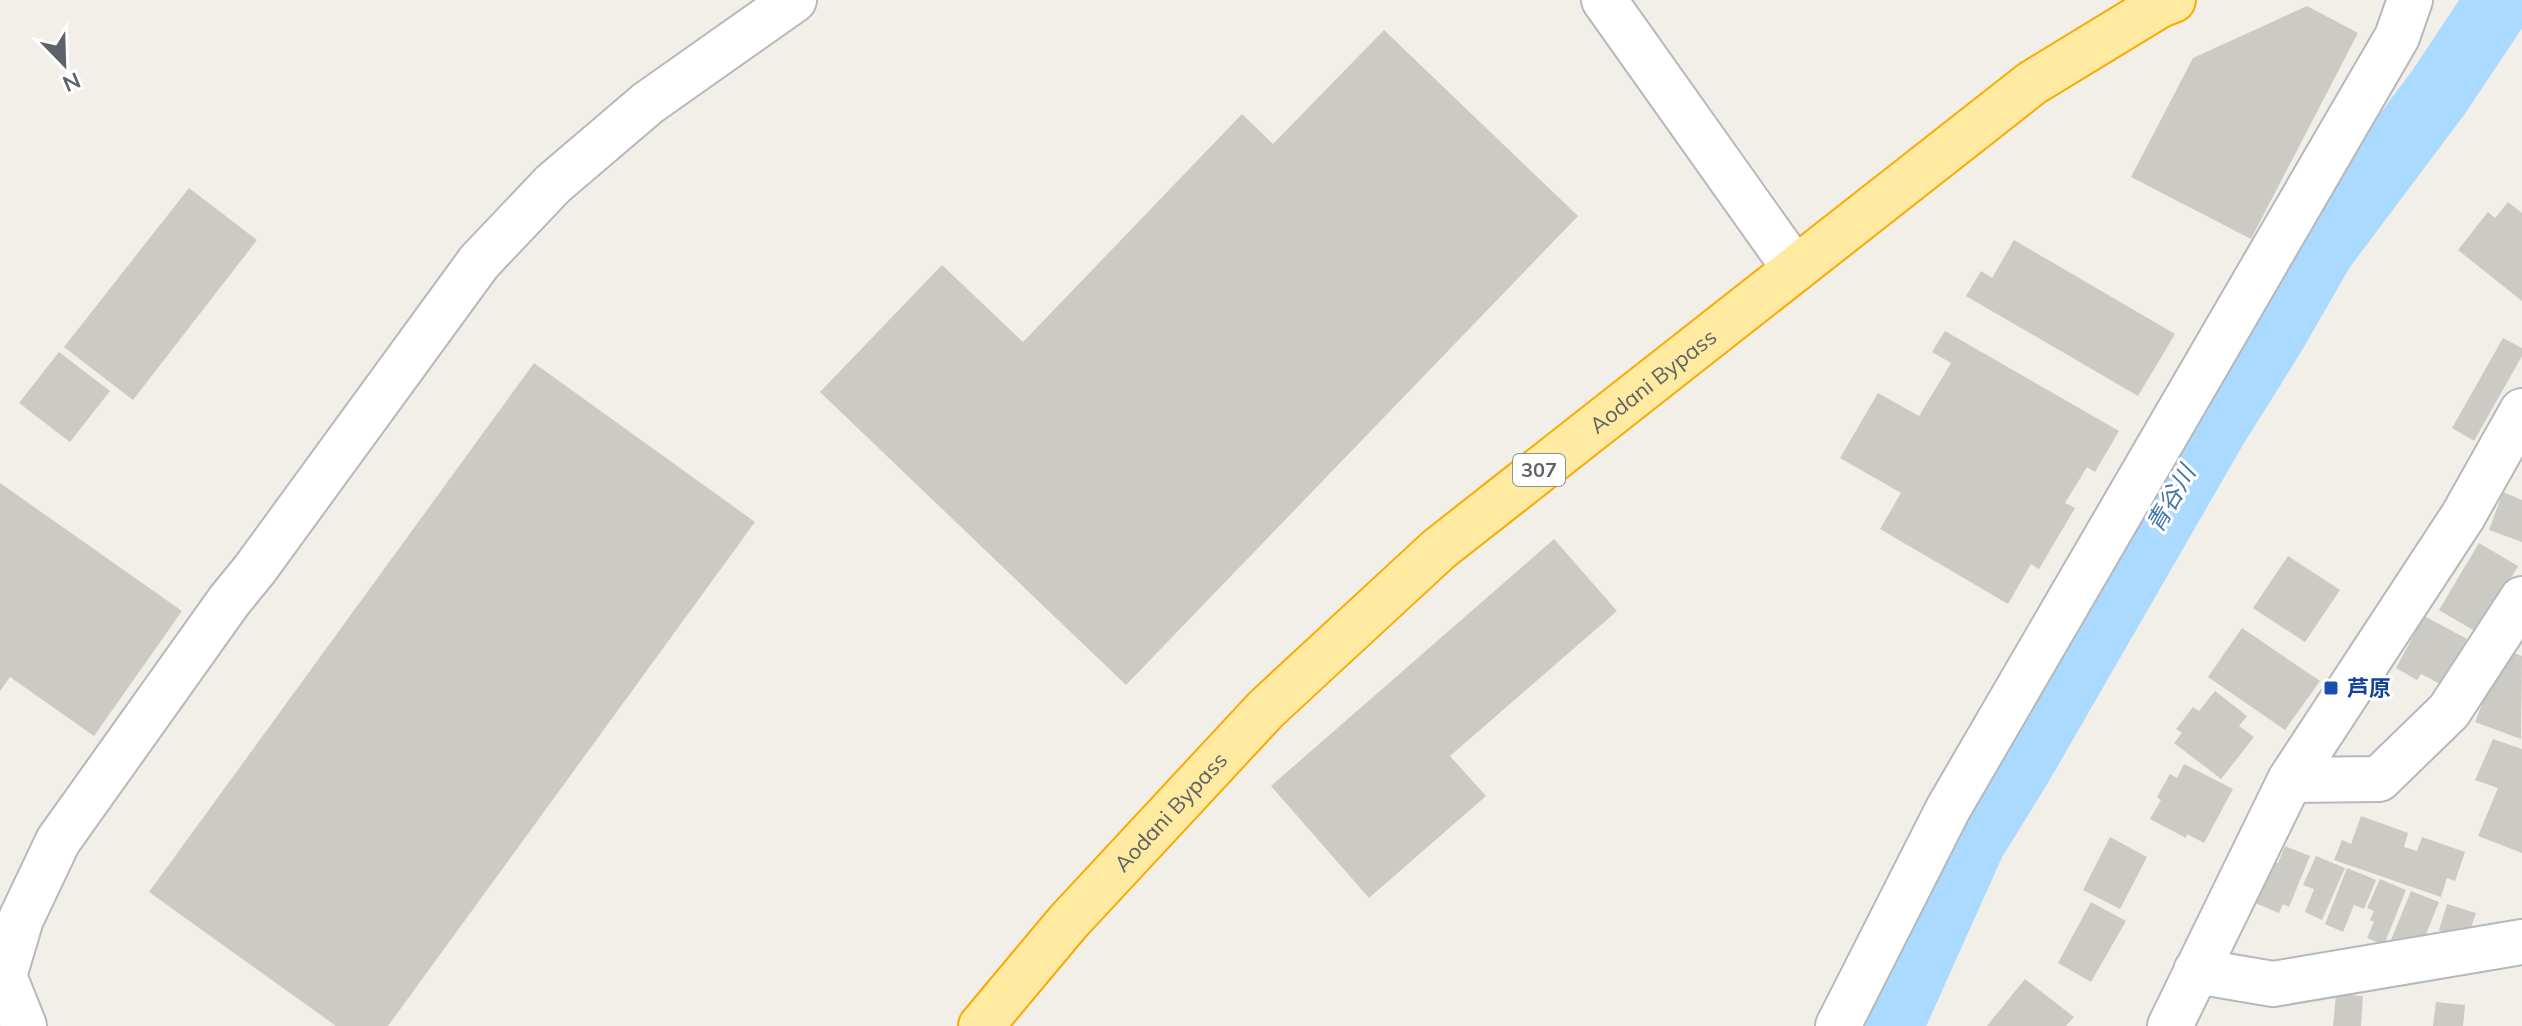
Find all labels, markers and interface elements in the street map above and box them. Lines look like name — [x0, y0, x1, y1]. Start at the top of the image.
north arrow — [24, 24, 104, 104]
text: N — [59, 66, 85, 99]
street label: Aodani Bypass — [1584, 322, 1722, 440]
road number: 307 — [1513, 454, 1565, 486]
water label: 青谷川 — [2139, 457, 2203, 537]
place label: 芦原 — [2347, 674, 2391, 702]
marker: 芦原 — [2322, 679, 2340, 697]
street label: Aodani Bypass — [1108, 746, 1233, 878]

